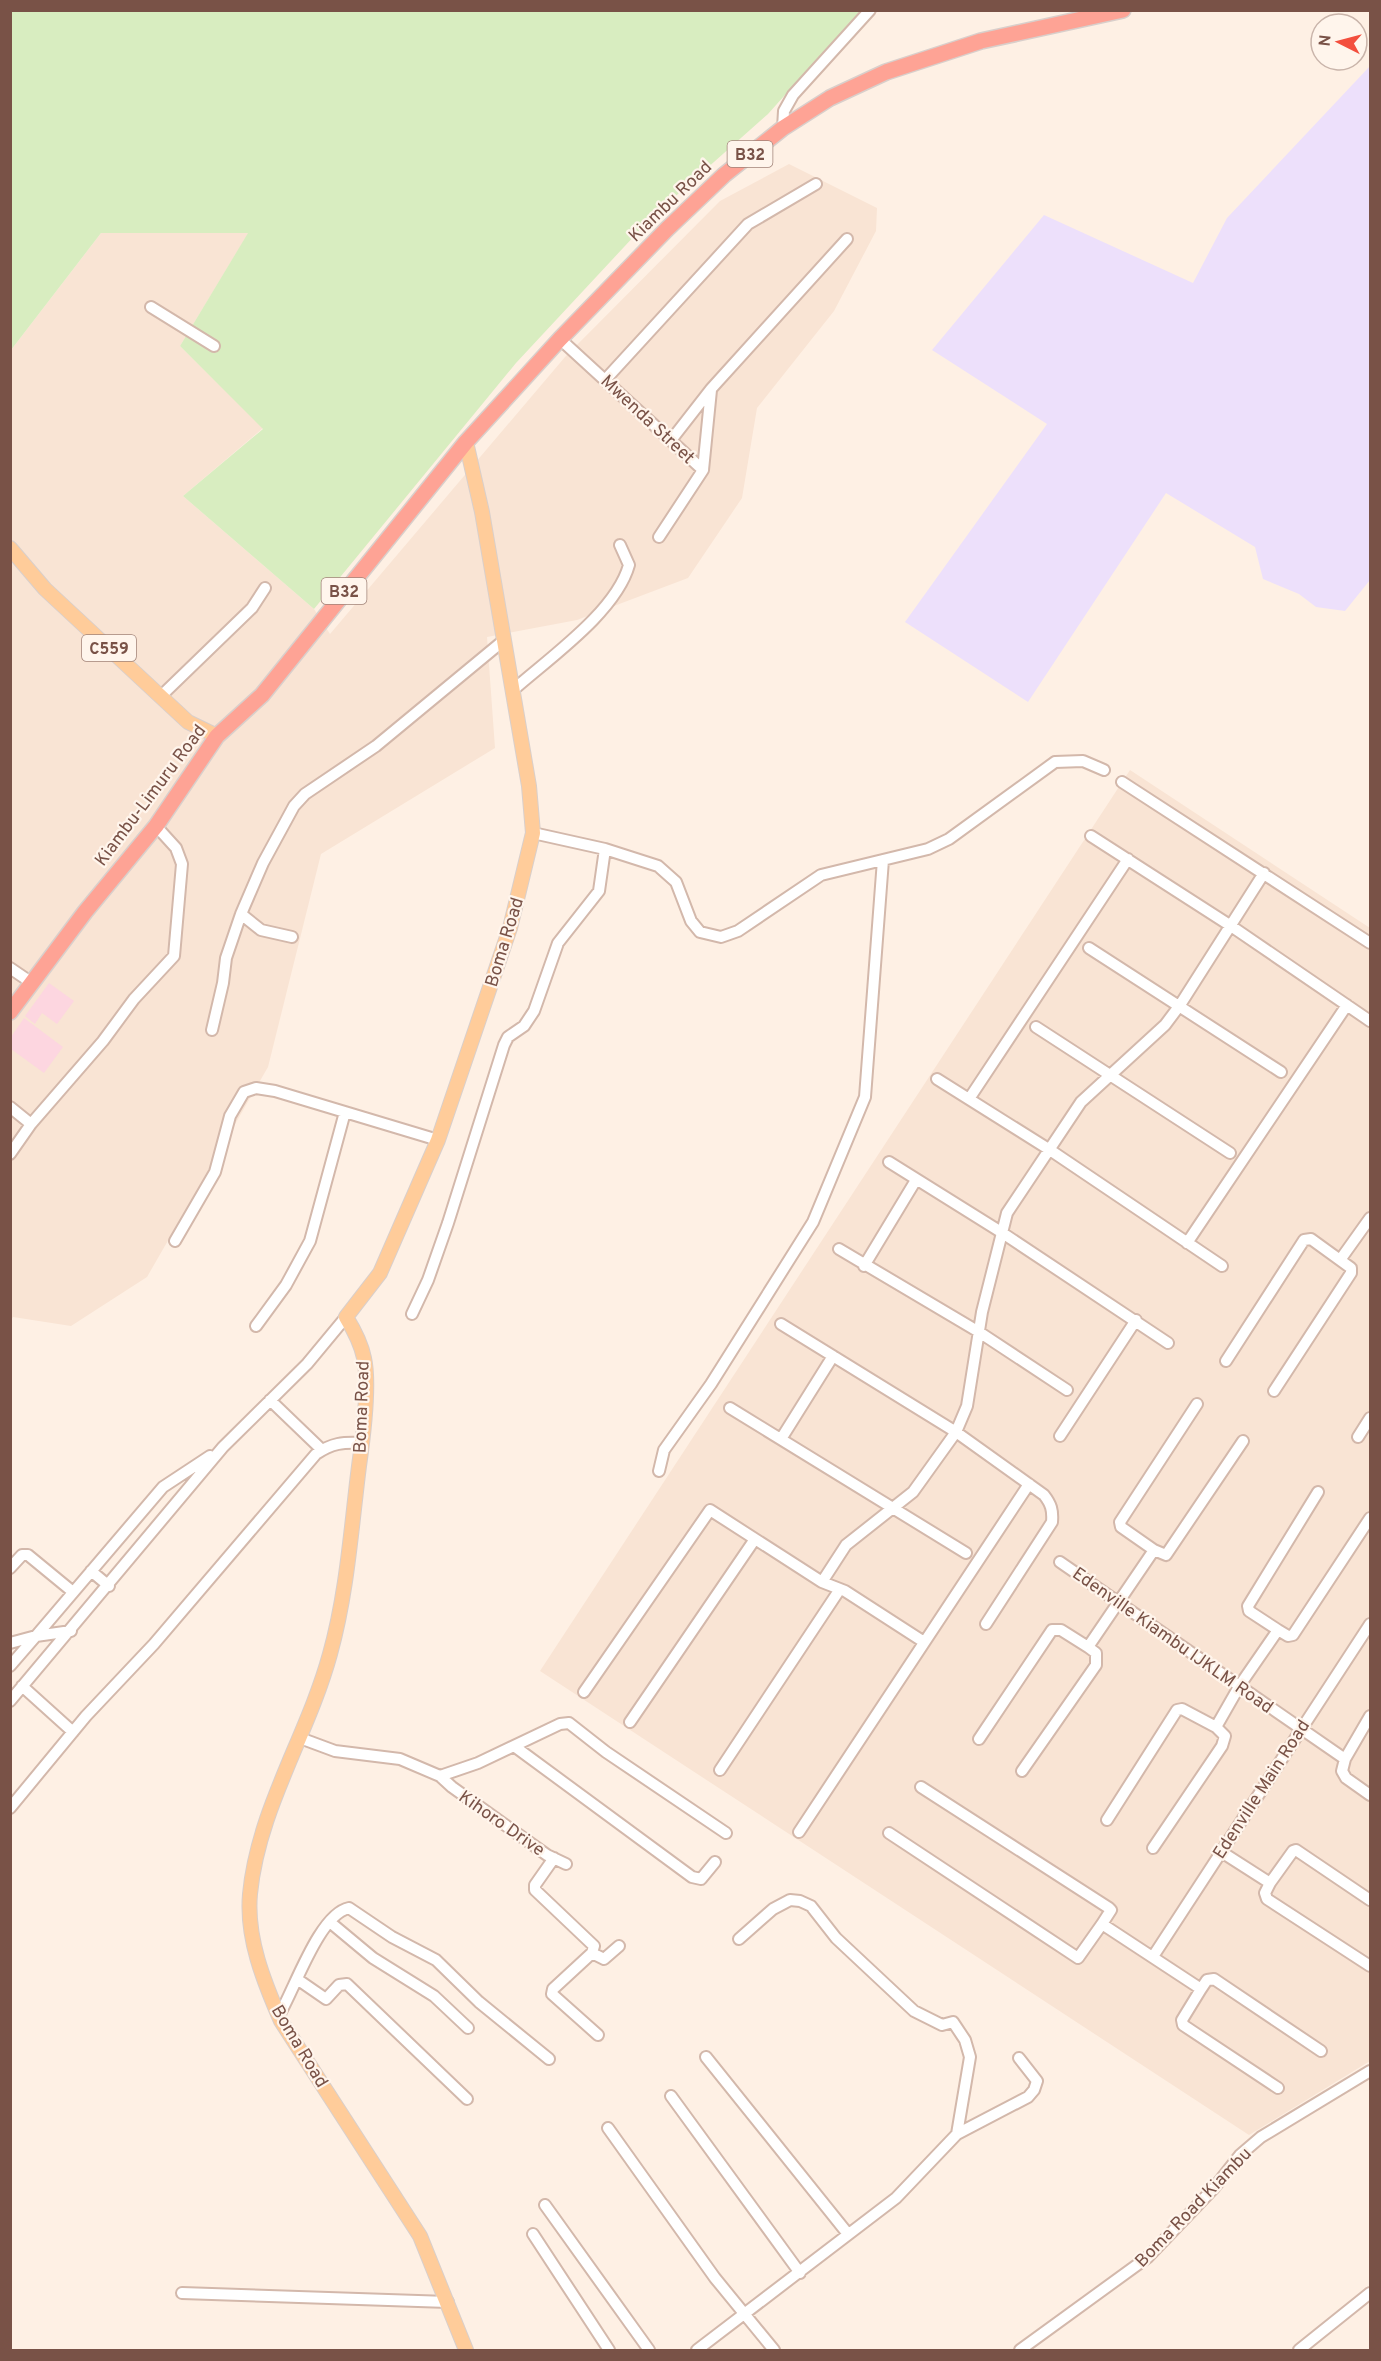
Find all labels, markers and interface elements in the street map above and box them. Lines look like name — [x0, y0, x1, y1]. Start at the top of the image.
north arrow — [1309, 12, 1369, 72]
text: N — [1316, 34, 1337, 47]
road number: B32 — [728, 141, 772, 167]
street label: Kiambu Road — [624, 156, 718, 248]
street label: Mwenda Street — [595, 370, 699, 470]
road number: B32 — [322, 578, 366, 604]
road number: C559 — [82, 635, 136, 661]
street label: Kiambu-Limuru Road — [90, 720, 212, 871]
street label: Boma Road — [481, 895, 530, 990]
street label: Boma Road — [349, 1360, 376, 1454]
street label: Edenville Kiambu IJKLM Road — [1067, 1563, 1277, 1720]
street label: Edenville Main Road — [1209, 1716, 1316, 1864]
street label: Kihoro Drive — [453, 1786, 549, 1862]
street label: Boma Road — [265, 2001, 332, 2092]
street label: Boma Road Kiambu — [1131, 2143, 1257, 2273]

